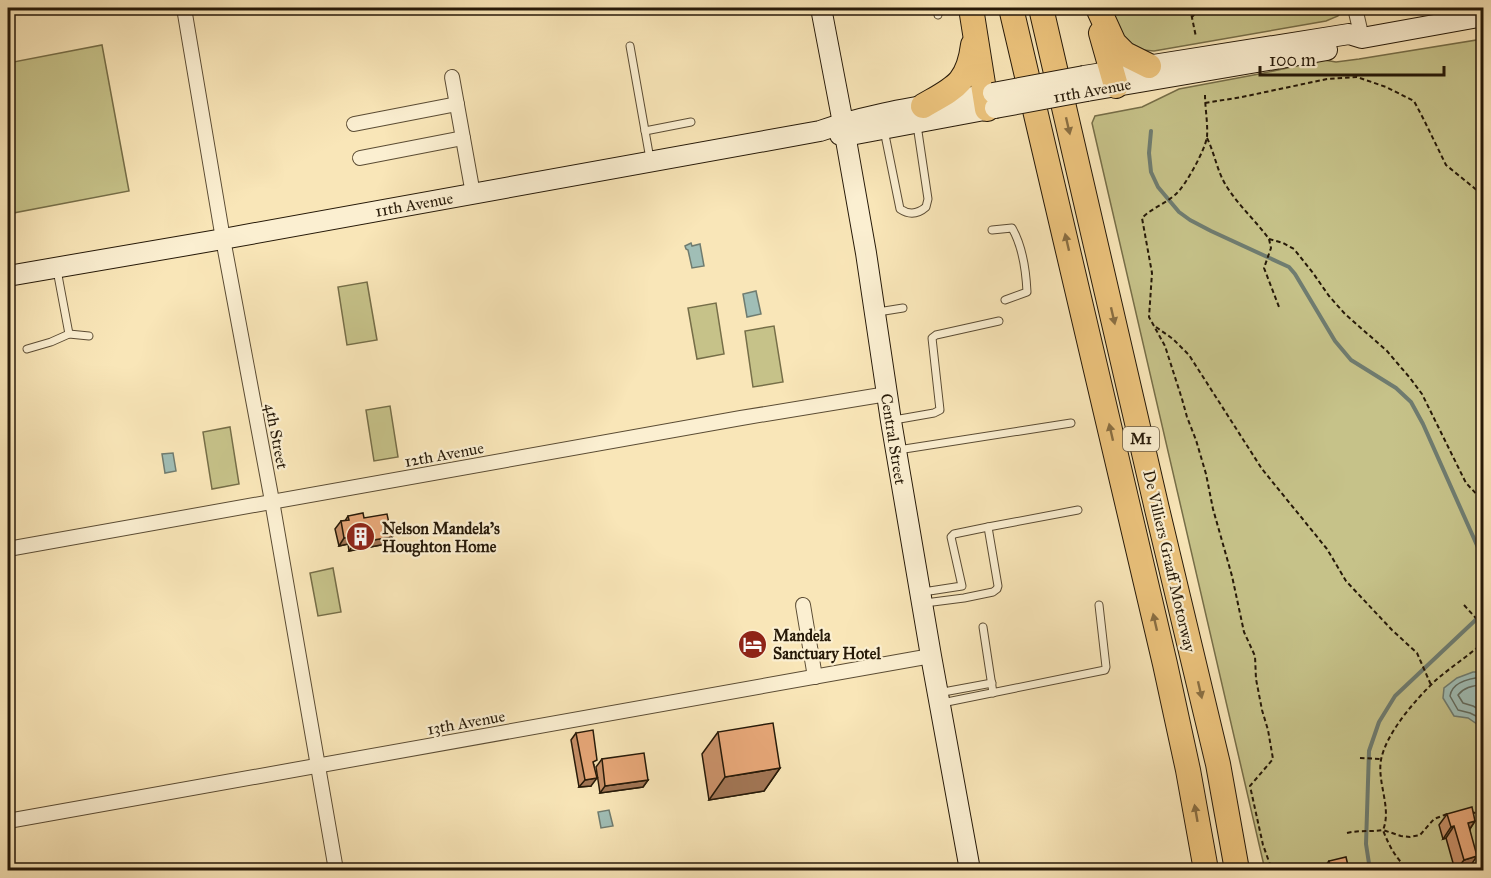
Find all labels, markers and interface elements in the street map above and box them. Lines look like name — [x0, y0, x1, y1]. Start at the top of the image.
scale bar — [1260, 39, 1444, 77]
text: 100 m — [1269, 49, 1316, 71]
street label: 11th Avenue — [1052, 74, 1133, 107]
one-way arrow — [1064, 117, 1074, 135]
street label: 11th Avenue — [374, 188, 455, 221]
one-way arrow — [1061, 233, 1071, 252]
one-way arrow — [1108, 306, 1118, 325]
street label: Central Street — [877, 392, 910, 486]
street label: 4th Street — [261, 402, 292, 471]
one-way arrow — [1106, 423, 1115, 442]
road number: M1 — [1123, 427, 1159, 451]
street label: 12th Avenue — [403, 438, 486, 471]
street label: De Villiers Graaff Motorway — [1139, 468, 1200, 654]
place label: Nelson Mandela's Houghton Home — [382, 519, 500, 557]
building icon: Nelson Mandela's Houghton Home — [345, 521, 377, 553]
one-way arrow — [1150, 613, 1160, 631]
place label: Mandela Sanctuary Hotel — [773, 626, 881, 664]
hotel icon: Mandela Sanctuary Hotel — [736, 628, 768, 660]
one-way arrow — [1196, 680, 1206, 699]
street label: 13th Avenue — [426, 706, 507, 739]
one-way arrow — [1191, 803, 1200, 822]

